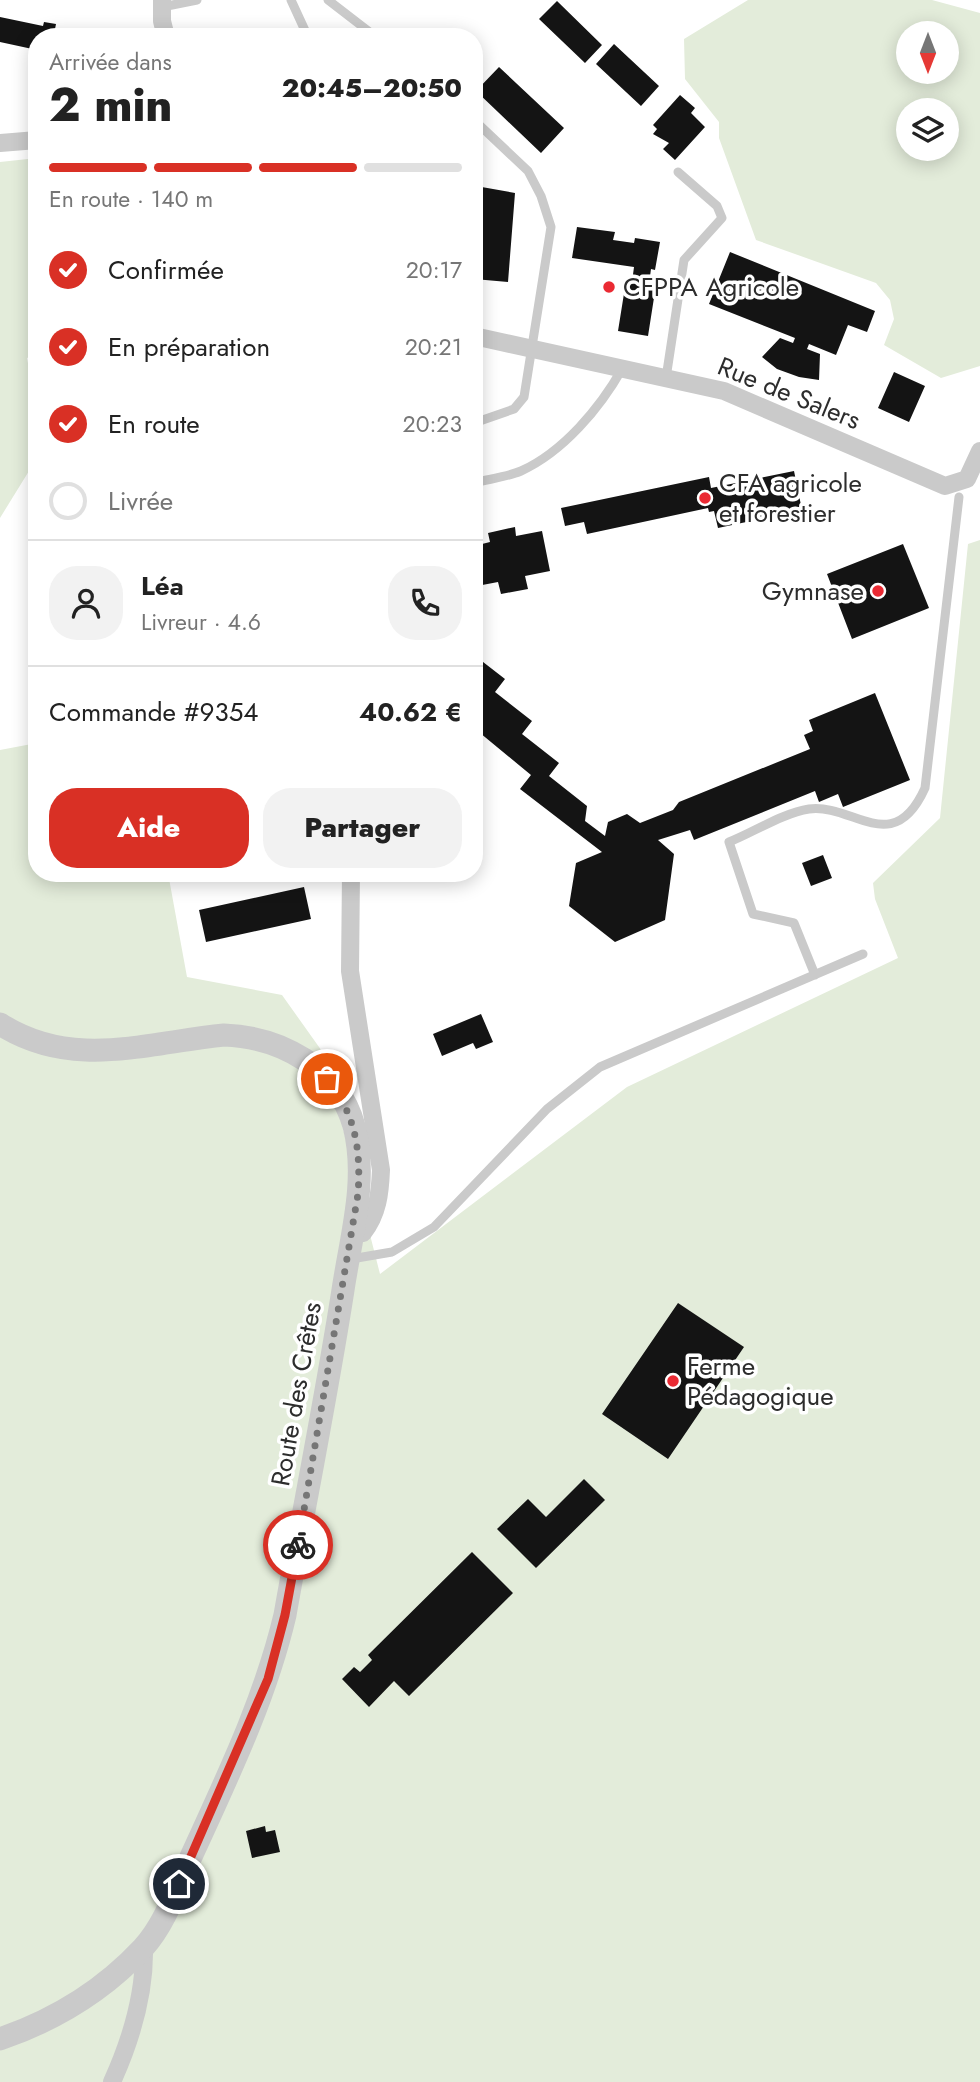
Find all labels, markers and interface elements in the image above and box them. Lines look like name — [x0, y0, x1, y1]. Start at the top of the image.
north arrow — [896, 21, 959, 84]
map controls — [896, 21, 959, 161]
text: Arrivée dans — [49, 45, 172, 79]
text: 20:45–20:50 — [282, 69, 462, 107]
text: 2 min — [49, 72, 173, 138]
button: layers — [896, 98, 959, 161]
text: En route · 140 m — [49, 182, 213, 216]
icon: check — [49, 251, 87, 289]
text: Confirmée — [108, 251, 224, 289]
text: 20:17 — [406, 253, 462, 287]
place label: CFPPA Agricole — [623, 268, 799, 306]
marker: CFPPA Agricole — [601, 279, 617, 295]
icon: check — [49, 328, 87, 366]
text: En préparation — [108, 328, 270, 366]
text: 20:21 — [405, 330, 462, 364]
street label: Rue de Salers — [712, 347, 866, 439]
icon: check — [49, 405, 87, 443]
text: En route — [108, 405, 200, 443]
text: 20:23 — [403, 407, 462, 441]
place label: CFA agricole et forestier — [719, 464, 862, 532]
text: Livrée — [108, 482, 173, 520]
marker: CFA agricole et forestier — [697, 490, 713, 506]
button: person — [49, 566, 123, 640]
button: phone — [388, 566, 462, 640]
text: Léa — [141, 567, 184, 605]
place label: Gymnase — [762, 572, 864, 610]
marker: Gymnase — [870, 583, 886, 599]
text: Livreur · 4.6 — [141, 605, 261, 639]
text: Commande #9354 — [49, 693, 258, 731]
text: 40.62 € — [359, 693, 462, 731]
button: Aide — [49, 788, 249, 868]
button: Partager — [263, 788, 462, 868]
pin — [297, 1049, 357, 1109]
icon: bag — [308, 1060, 346, 1098]
street label: Route des Crêtes — [261, 1299, 331, 1489]
place label: Ferme Pédagogique — [687, 1347, 834, 1415]
marker: Ferme Pédagogique — [665, 1373, 681, 1389]
courier — [263, 1510, 333, 1580]
icon: bike — [279, 1526, 317, 1564]
pin — [149, 1854, 209, 1914]
icon: home — [160, 1865, 198, 1903]

